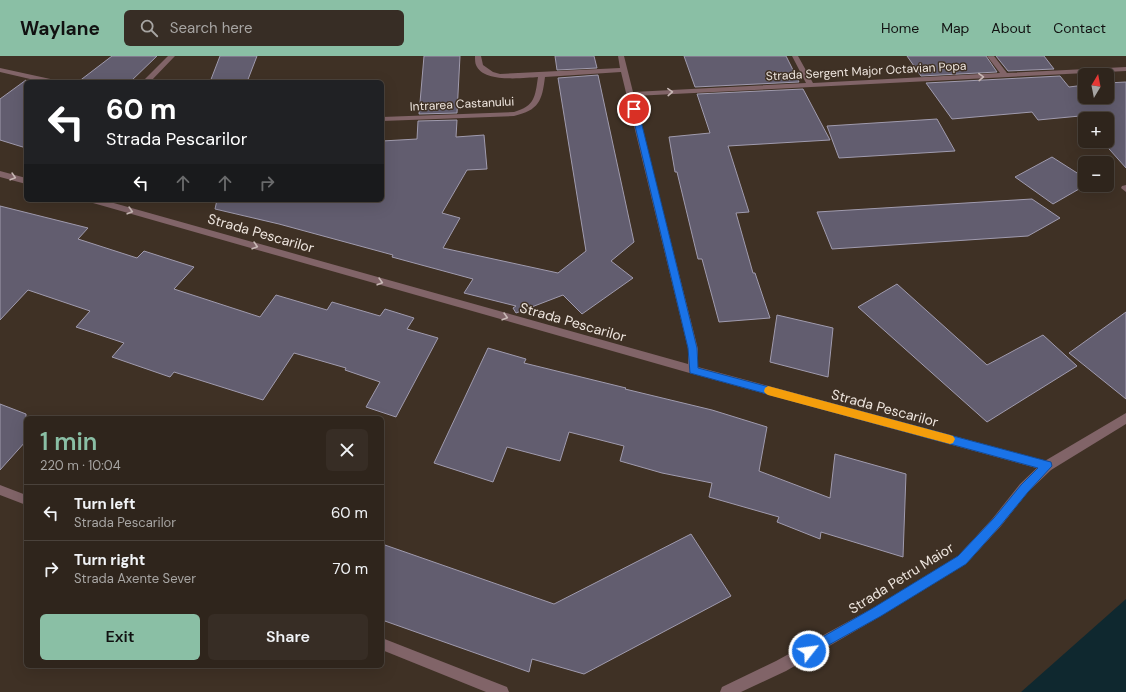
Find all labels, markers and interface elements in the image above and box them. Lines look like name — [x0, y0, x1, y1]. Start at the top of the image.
search box — [124, 10, 404, 46]
text: Waylane — [20, 16, 100, 41]
icon: search — [138, 17, 160, 39]
text: Search here — [170, 18, 253, 38]
text: Home — [881, 19, 919, 37]
text: Map — [941, 19, 969, 37]
text: About — [991, 19, 1031, 37]
text: Contact — [1053, 19, 1106, 37]
street label: Strada Sergent Major Octavian Popa — [765, 58, 967, 84]
north arrow — [1078, 68, 1114, 104]
map controls — [1078, 68, 1114, 192]
one-way arrow — [978, 73, 984, 82]
one-way arrow — [667, 88, 673, 96]
text: 60 m — [106, 91, 176, 128]
pin — [617, 92, 651, 126]
street label: Intrarea Castanului — [409, 93, 515, 115]
icon: left — [40, 96, 92, 148]
icon: arrive — [623, 98, 645, 120]
button: + — [1078, 112, 1114, 148]
text: Strada Pescarilor — [106, 127, 247, 151]
button: − — [1078, 156, 1114, 192]
one-way arrow — [9, 172, 16, 181]
icon: left — [130, 172, 152, 194]
icon: ahead — [172, 172, 194, 194]
icon: ahead — [214, 172, 236, 194]
icon: right — [256, 172, 278, 194]
one-way arrow — [126, 206, 133, 215]
street label: Strada Pescarilor — [206, 209, 316, 257]
one-way arrow — [252, 241, 259, 250]
one-way arrow — [377, 277, 384, 285]
street label: Strada Pescarilor — [518, 298, 628, 346]
one-way arrow — [502, 312, 509, 321]
street label: Strada Pescarilor — [830, 385, 940, 431]
text: 1 min — [40, 426, 97, 457]
button: close — [326, 429, 368, 471]
text: 220 m · 10:04 — [40, 457, 121, 474]
text: Turn left — [74, 494, 135, 514]
icon: left — [40, 502, 62, 524]
text: 60 m — [331, 503, 368, 523]
text: Strada Pescarilor — [74, 514, 176, 531]
street label: Strada Petru Maior — [845, 538, 957, 618]
text: Turn right — [74, 550, 145, 570]
icon: right — [40, 558, 62, 580]
text: 70 m — [333, 559, 368, 579]
text: Strada Axente Sever — [74, 570, 196, 587]
button: Exit — [40, 614, 200, 660]
button: Share — [208, 614, 368, 660]
position arrow — [788, 630, 830, 672]

